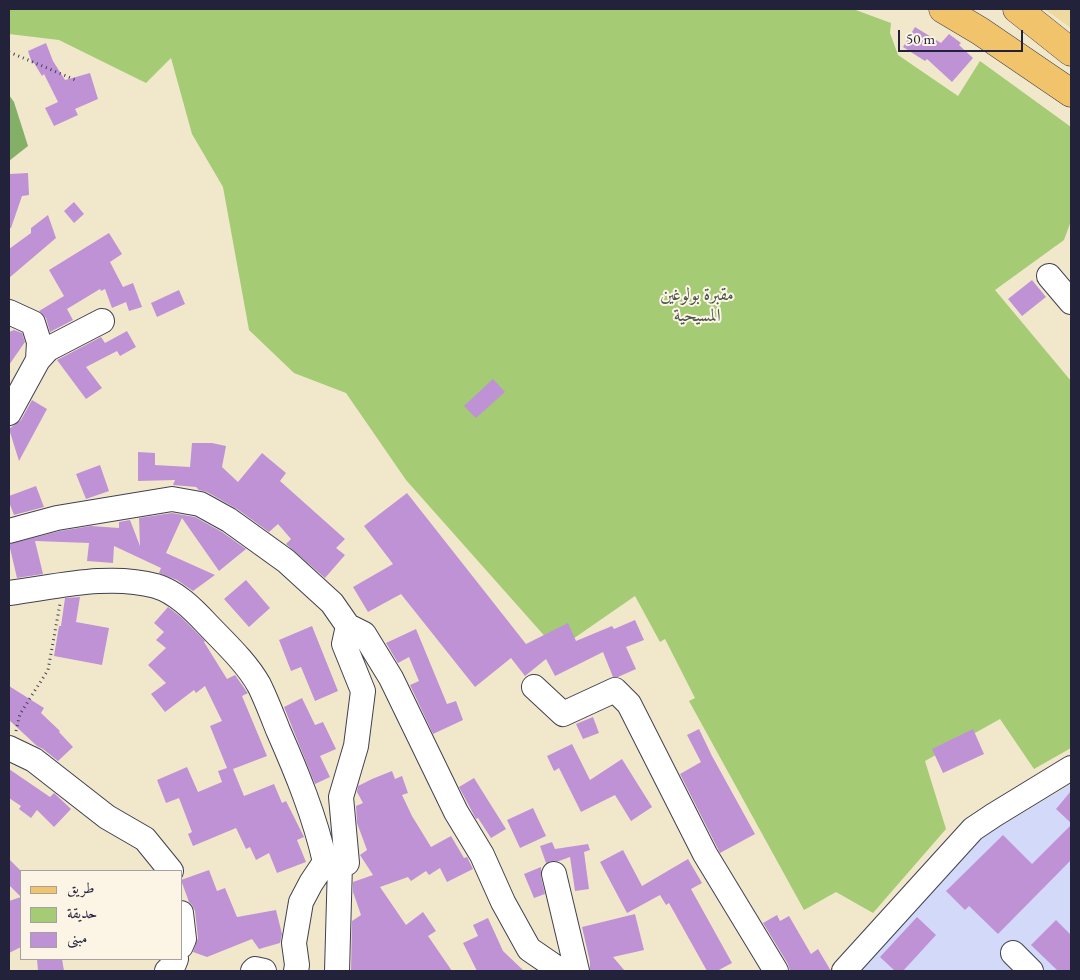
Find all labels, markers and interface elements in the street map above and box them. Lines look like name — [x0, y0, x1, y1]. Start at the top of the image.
scale bar — [900, 20, 1025, 52]
text: 50 m — [906, 29, 935, 48]
park label: مقبرة بولوغين المسيحية — [660, 284, 734, 326]
legend — [20, 870, 182, 960]
text: طريق — [67, 878, 94, 897]
text: حديقة — [67, 903, 97, 922]
text: مبنى — [67, 928, 87, 947]

